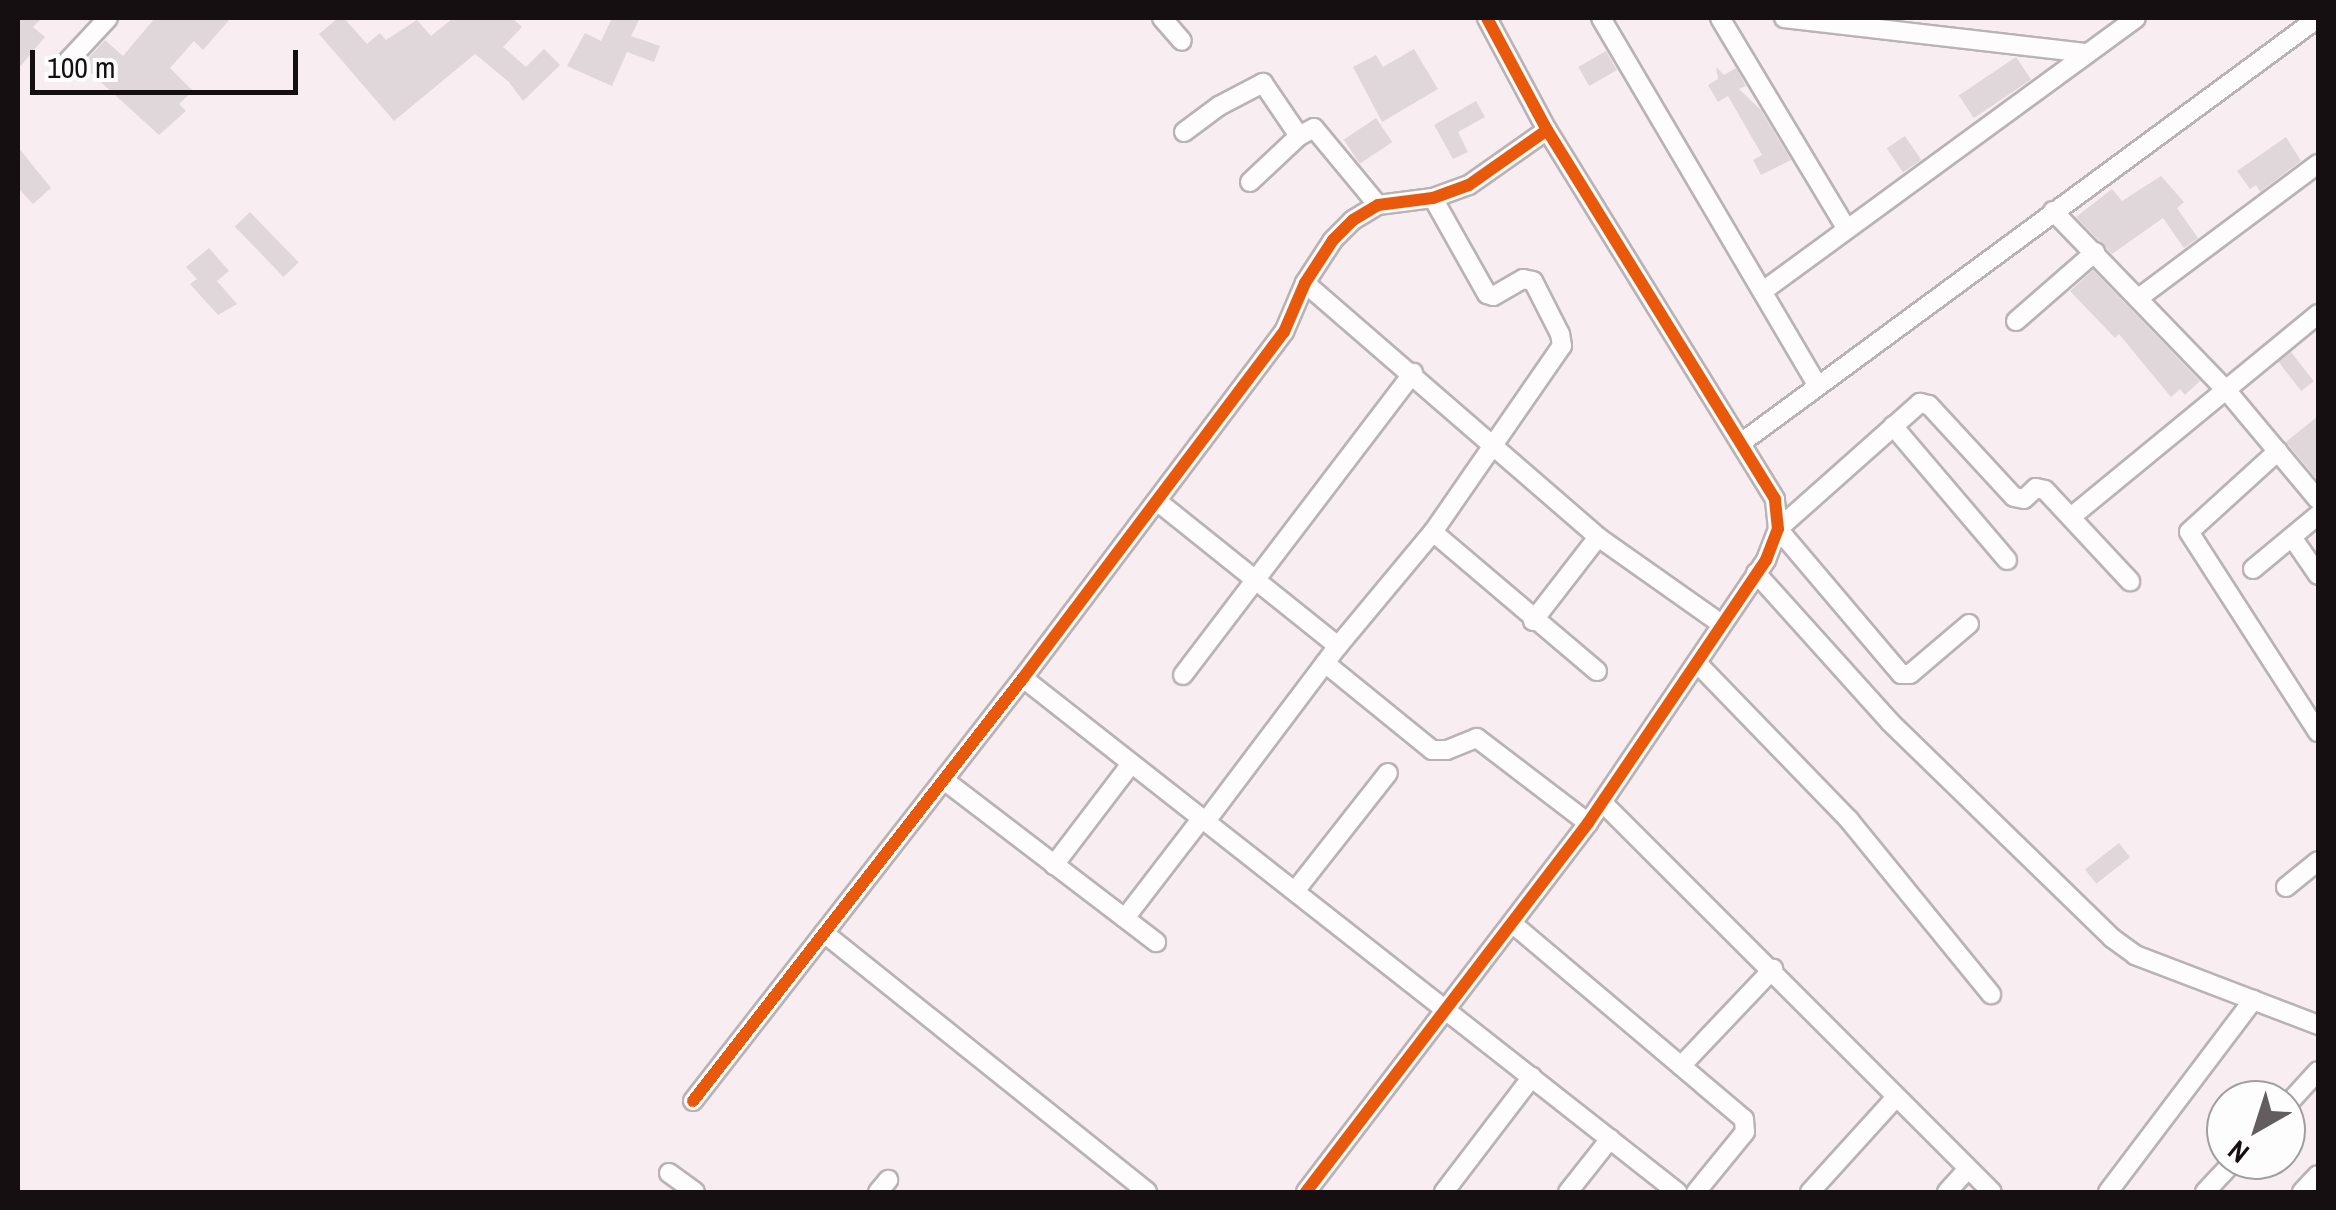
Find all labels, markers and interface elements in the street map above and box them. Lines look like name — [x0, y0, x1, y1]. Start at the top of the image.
scale bar — [35, 30, 302, 92]
text: 100 m — [47, 47, 115, 87]
north arrow — [2206, 1080, 2306, 1180]
text: N — [2220, 1132, 2257, 1172]

